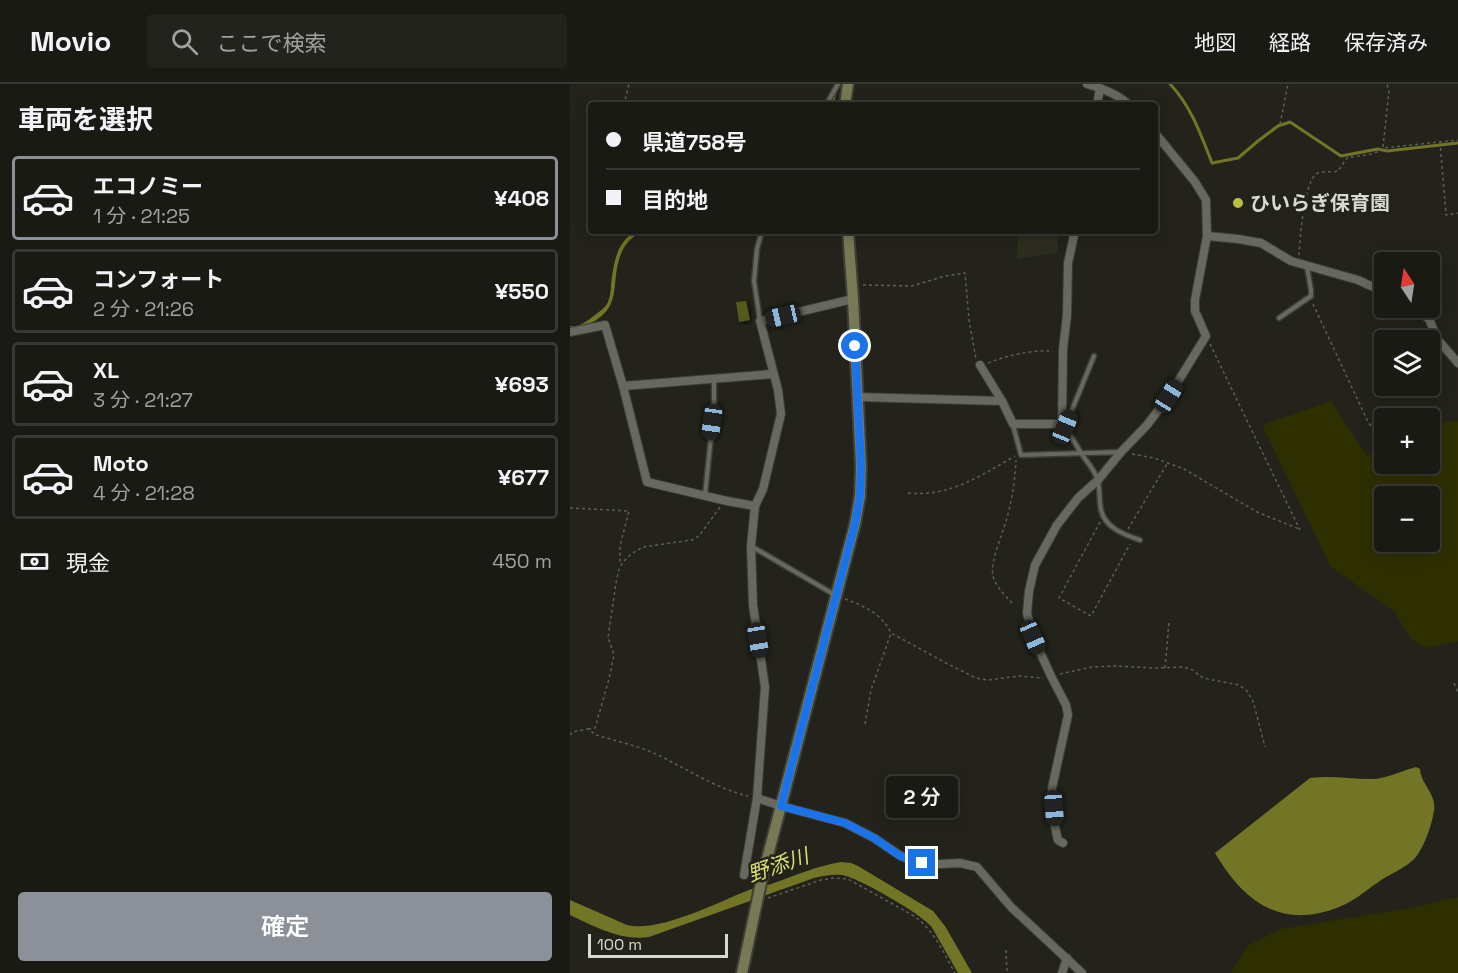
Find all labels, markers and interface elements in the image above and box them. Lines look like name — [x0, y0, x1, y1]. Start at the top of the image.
search box — [147, 14, 567, 68]
text: Movio — [30, 23, 111, 59]
icon: search — [168, 25, 201, 58]
text: ここで検索 — [216, 29, 326, 57]
text: 地図 — [1194, 29, 1236, 56]
text: 経路 — [1269, 29, 1311, 56]
text: 保存済み — [1344, 29, 1428, 56]
text: 車両を選択 — [18, 102, 153, 137]
text: 県道758号 — [642, 128, 747, 156]
icon: car — [21, 171, 75, 225]
text: エコノミー — [93, 172, 203, 200]
text: ¥408 — [494, 184, 549, 212]
text: 目的地 — [642, 186, 708, 214]
place label: ひいらぎ保育園 — [1250, 190, 1390, 216]
marker: ひいらぎ保育園 — [1231, 196, 1245, 210]
text: 1 分 · 21:25 — [93, 203, 190, 229]
north arrow — [1374, 252, 1440, 318]
map controls — [1374, 252, 1440, 552]
icon: car — [21, 264, 75, 318]
text: コンフォート — [93, 265, 224, 293]
text: ¥550 — [495, 277, 549, 305]
text: 2 分 · 21:26 — [93, 296, 194, 322]
car — [763, 303, 803, 329]
button: layers — [1374, 330, 1440, 396]
route start — [841, 332, 868, 359]
text: XL — [93, 356, 119, 384]
icon: car — [21, 357, 75, 411]
text: ¥693 — [495, 370, 549, 398]
car — [1152, 376, 1186, 416]
text: 3 分 · 21:27 — [93, 387, 193, 413]
car — [701, 403, 723, 441]
car — [1050, 407, 1080, 447]
button: + — [1374, 408, 1440, 474]
text: Moto — [93, 449, 149, 477]
icon: car — [21, 450, 75, 504]
text: ¥677 — [498, 463, 549, 491]
text: 4 分 · 21:28 — [93, 480, 195, 506]
button: − — [1374, 486, 1440, 552]
icon: cash — [18, 545, 51, 578]
text: 450 m — [492, 548, 552, 574]
text: 現金 — [66, 549, 110, 577]
car — [1017, 617, 1049, 657]
car — [746, 621, 770, 659]
callout: 2 分 — [886, 776, 958, 818]
text: 2 分 — [904, 784, 940, 810]
car — [1044, 789, 1064, 827]
water label: 野添川 — [744, 841, 814, 888]
route end — [908, 849, 935, 876]
button: 確定 — [18, 892, 552, 961]
scale bar — [588, 931, 728, 958]
text: 100 m — [597, 934, 642, 955]

